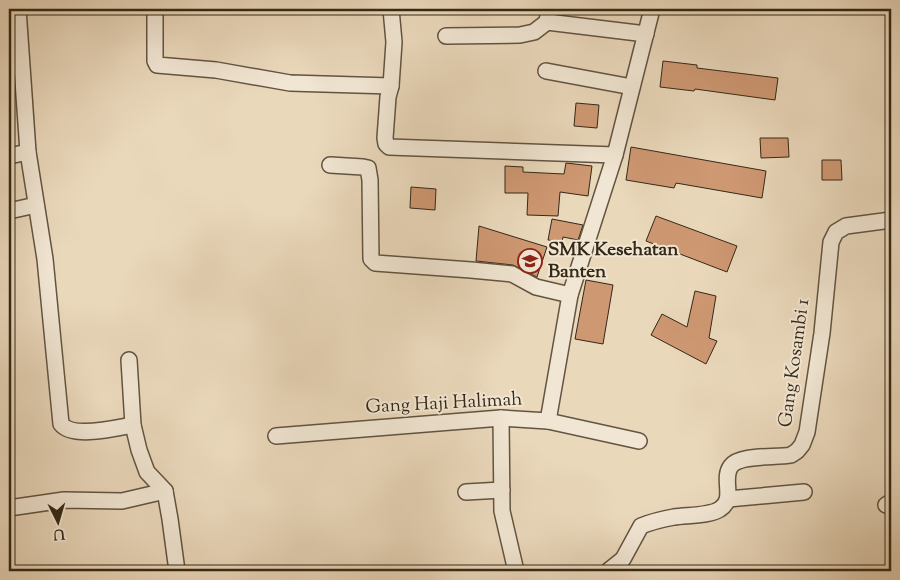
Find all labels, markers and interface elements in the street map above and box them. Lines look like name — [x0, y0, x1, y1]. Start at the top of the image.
place label: SMK Kesehatan Banten — [548, 237, 679, 286]
school or university icon: SMK Kesehatan Banten — [517, 248, 543, 274]
street label: Gang Kosambi 1 — [773, 296, 817, 429]
street label: Gang Haji Halimah — [365, 386, 523, 422]
north arrow — [32, 498, 82, 548]
text: U — [52, 522, 66, 543]

